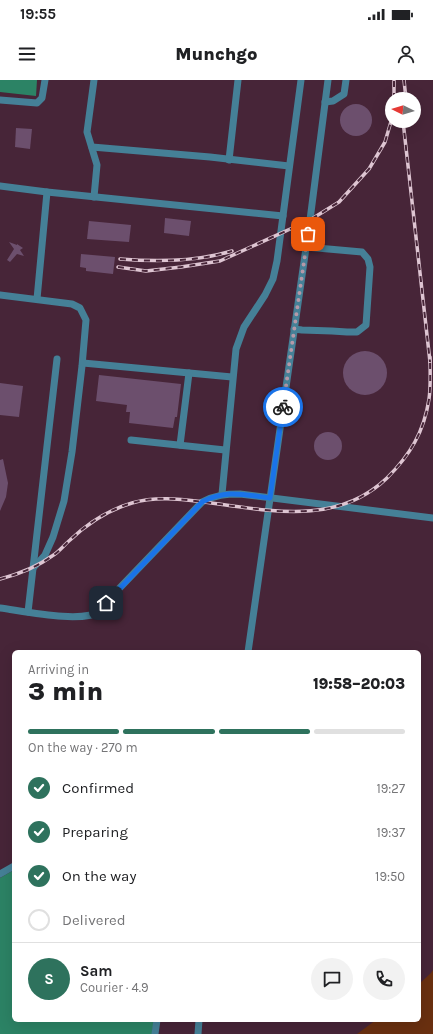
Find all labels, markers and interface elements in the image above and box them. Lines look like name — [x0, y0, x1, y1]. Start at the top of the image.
text: 19:55 — [20, 5, 56, 23]
icon: menu — [16, 43, 38, 65]
text: Munchgo — [175, 43, 258, 65]
icon: person — [395, 43, 417, 65]
north arrow — [385, 92, 421, 128]
map controls — [385, 92, 421, 128]
pin — [291, 217, 325, 251]
icon: bag — [297, 223, 319, 245]
courier — [263, 387, 303, 427]
icon: bike — [272, 396, 294, 418]
pin — [89, 586, 123, 620]
icon: home — [95, 592, 117, 614]
text: Arriving in — [28, 662, 89, 677]
text: 19:58–20:03 — [313, 675, 405, 693]
text: 3 min — [28, 676, 103, 707]
text: On the way · 270 m — [28, 740, 138, 755]
icon: check — [28, 777, 50, 799]
text: Confirmed — [62, 779, 134, 797]
text: 19:27 — [377, 781, 405, 796]
icon: check — [28, 821, 50, 843]
text: Preparing — [62, 823, 128, 841]
text: 19:37 — [376, 825, 405, 840]
icon: check — [28, 865, 50, 887]
text: On the way — [62, 867, 136, 885]
text: 19:50 — [375, 869, 405, 884]
text: Delivered — [62, 911, 126, 929]
button: chat — [311, 958, 353, 1000]
button: phone — [363, 958, 405, 1000]
text: Sam — [80, 962, 113, 980]
text: S — [44, 970, 54, 988]
text: Courier · 4.9 — [80, 980, 149, 995]

